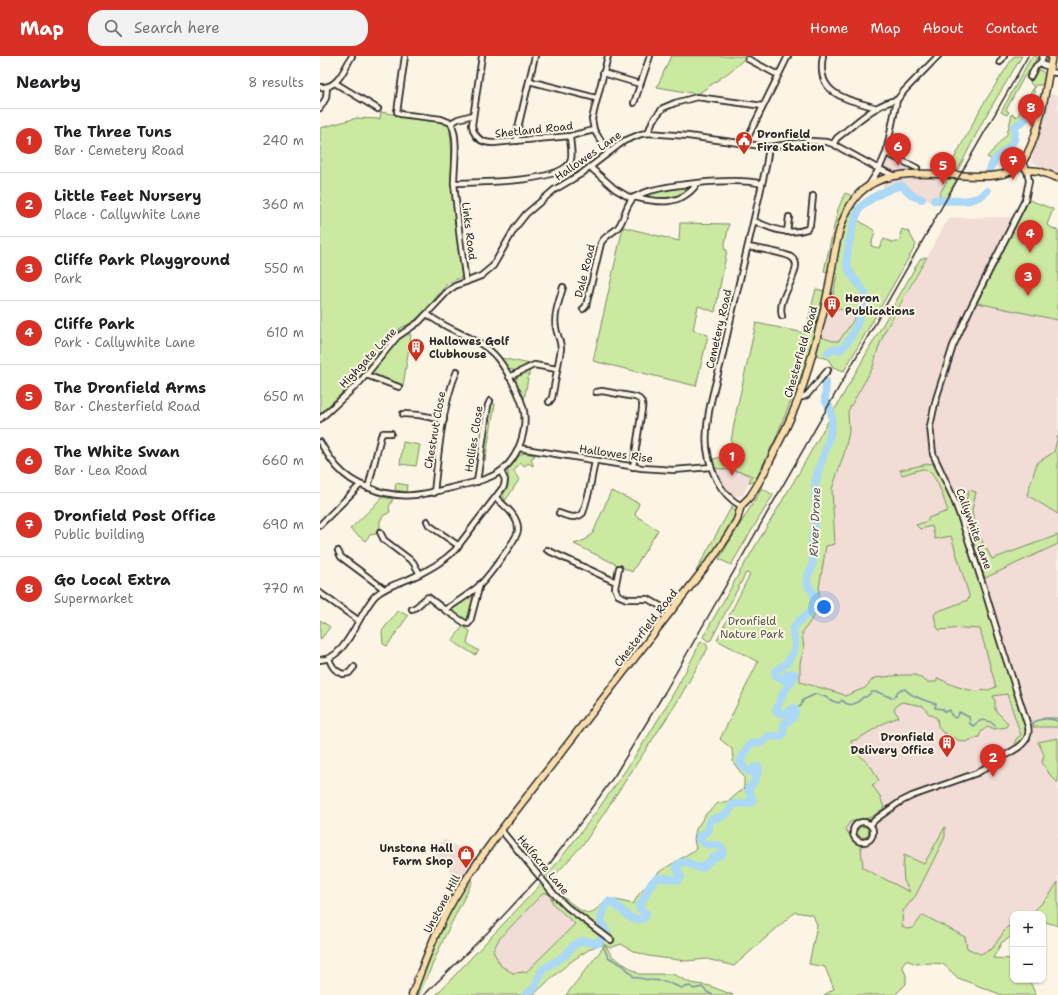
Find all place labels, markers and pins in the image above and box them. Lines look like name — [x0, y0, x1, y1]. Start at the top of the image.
pin: 8 — [1018, 94, 1044, 127]
place label: Dronfield Fire Station — [757, 127, 825, 155]
public building icon: Dronfield Fire Station — [734, 130, 754, 155]
pin: 6 — [885, 133, 911, 166]
pin: 7 — [1000, 147, 1026, 180]
pin: 5 — [930, 152, 956, 185]
pin: 4 — [1017, 220, 1043, 253]
pin: 3 — [1015, 263, 1041, 296]
place label: Heron Publications — [845, 291, 915, 319]
building icon: Heron Publications — [822, 294, 842, 319]
place label: Hallowes Golf Clubhouse — [429, 334, 510, 362]
building icon: Hallowes Golf Clubhouse — [406, 337, 426, 362]
pin: 1 — [719, 443, 745, 476]
place label: Dronfield Delivery Office — [851, 730, 934, 758]
building icon: Dronfield Delivery Office — [937, 733, 957, 758]
pin: 2 — [980, 744, 1006, 777]
place label: Unstone Hall Farm Shop — [380, 841, 453, 869]
shop icon: Unstone Hall Farm Shop — [456, 844, 476, 869]

